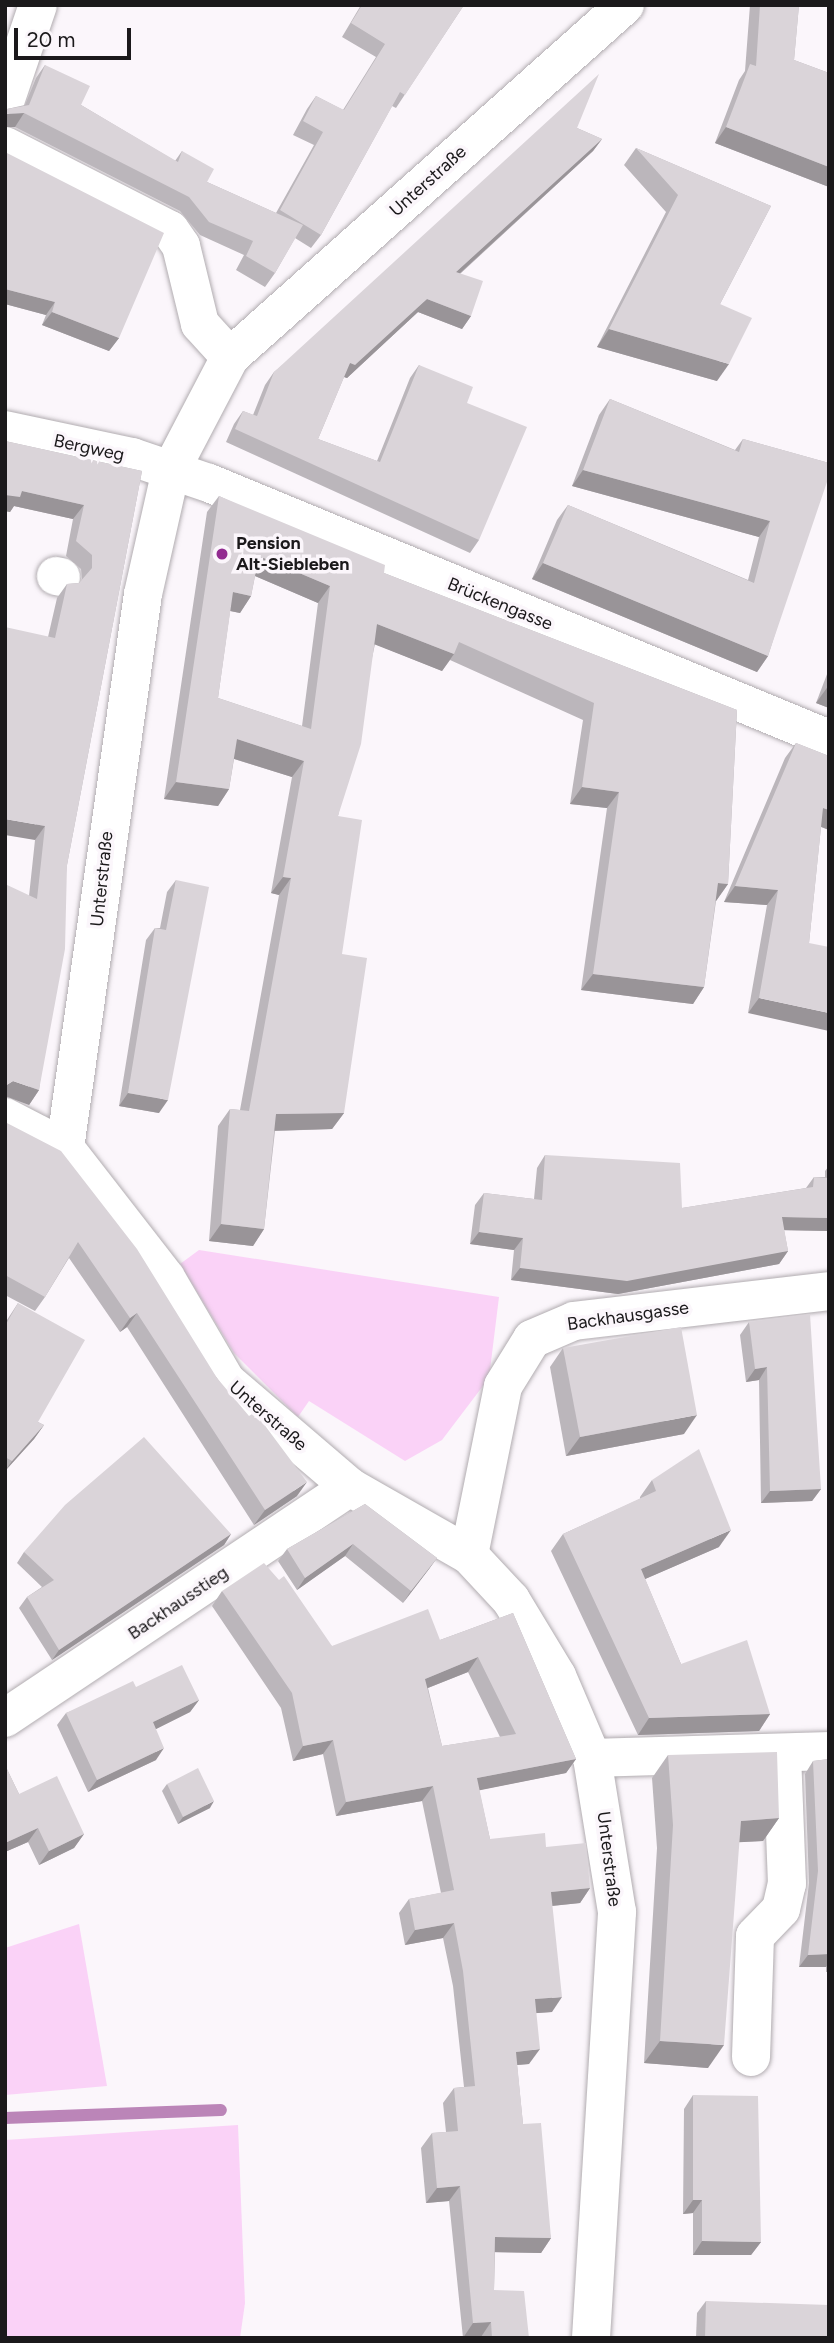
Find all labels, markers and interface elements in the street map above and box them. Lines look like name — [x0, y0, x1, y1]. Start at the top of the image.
scale bar — [18, 14, 135, 58]
text: 20 m — [27, 27, 75, 52]
street label: Unterstraße — [385, 141, 471, 221]
street label: Bergweg — [52, 430, 126, 466]
place label: Pension Alt-Siebleben — [236, 533, 350, 576]
marker: Pension Alt-Siebleben — [214, 546, 230, 562]
street label: Brückengasse — [444, 573, 556, 635]
street label: Unterstraße — [86, 830, 118, 928]
street label: Backhausgasse — [566, 1297, 690, 1335]
street label: Unterstraße — [225, 1376, 311, 1456]
street label: Backhausstieg — [124, 1562, 232, 1644]
street label: Unterstraße — [592, 1810, 626, 1908]

